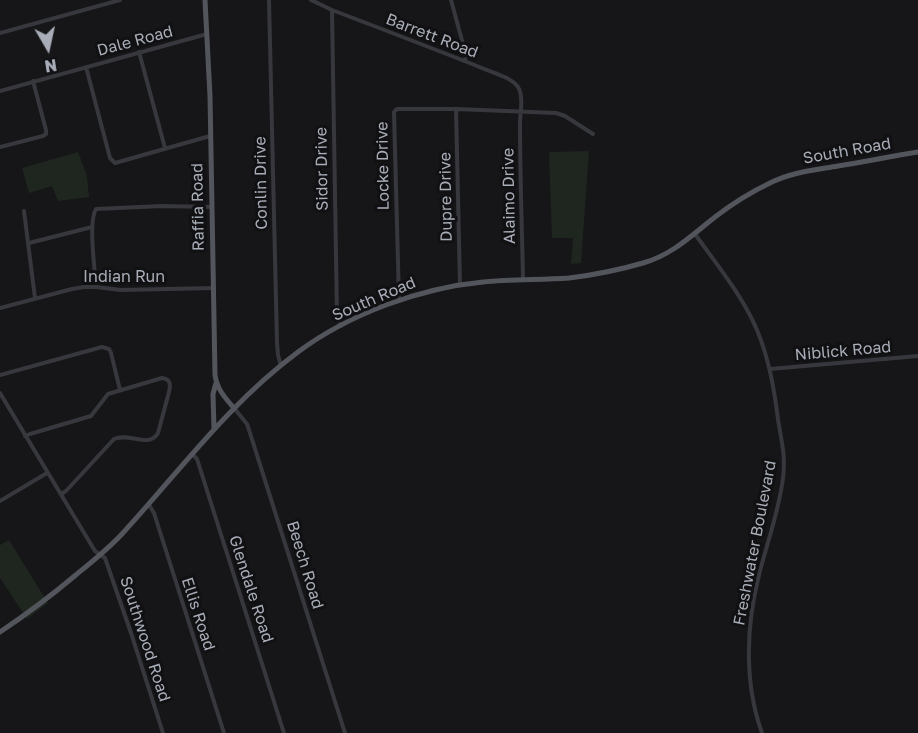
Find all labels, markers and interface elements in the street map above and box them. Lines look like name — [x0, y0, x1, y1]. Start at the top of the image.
street label: Barrett Road — [383, 10, 481, 62]
north arrow — [18, 18, 78, 78]
street label: Dale Road — [95, 22, 175, 60]
text: N — [43, 55, 58, 77]
street label: Locke Drive — [373, 121, 393, 211]
street label: Sidor Drive — [312, 127, 332, 211]
street label: South Road — [802, 134, 892, 168]
street label: Conlin Drive — [251, 136, 271, 230]
street label: Alaimo Drive — [499, 148, 519, 244]
street label: Dupre Drive — [436, 152, 456, 242]
street label: Raffia Road — [188, 163, 208, 251]
street label: Indian Run — [83, 267, 165, 287]
street label: South Road — [329, 273, 419, 325]
street label: Niblick Road — [794, 337, 892, 365]
street label: Freshwater Boulevard — [730, 459, 780, 627]
street label: Beech Road — [283, 519, 327, 611]
street label: Glendale Road — [225, 533, 277, 645]
street label: Southwood Road — [116, 574, 174, 704]
street label: Ellis Road — [177, 575, 219, 653]

